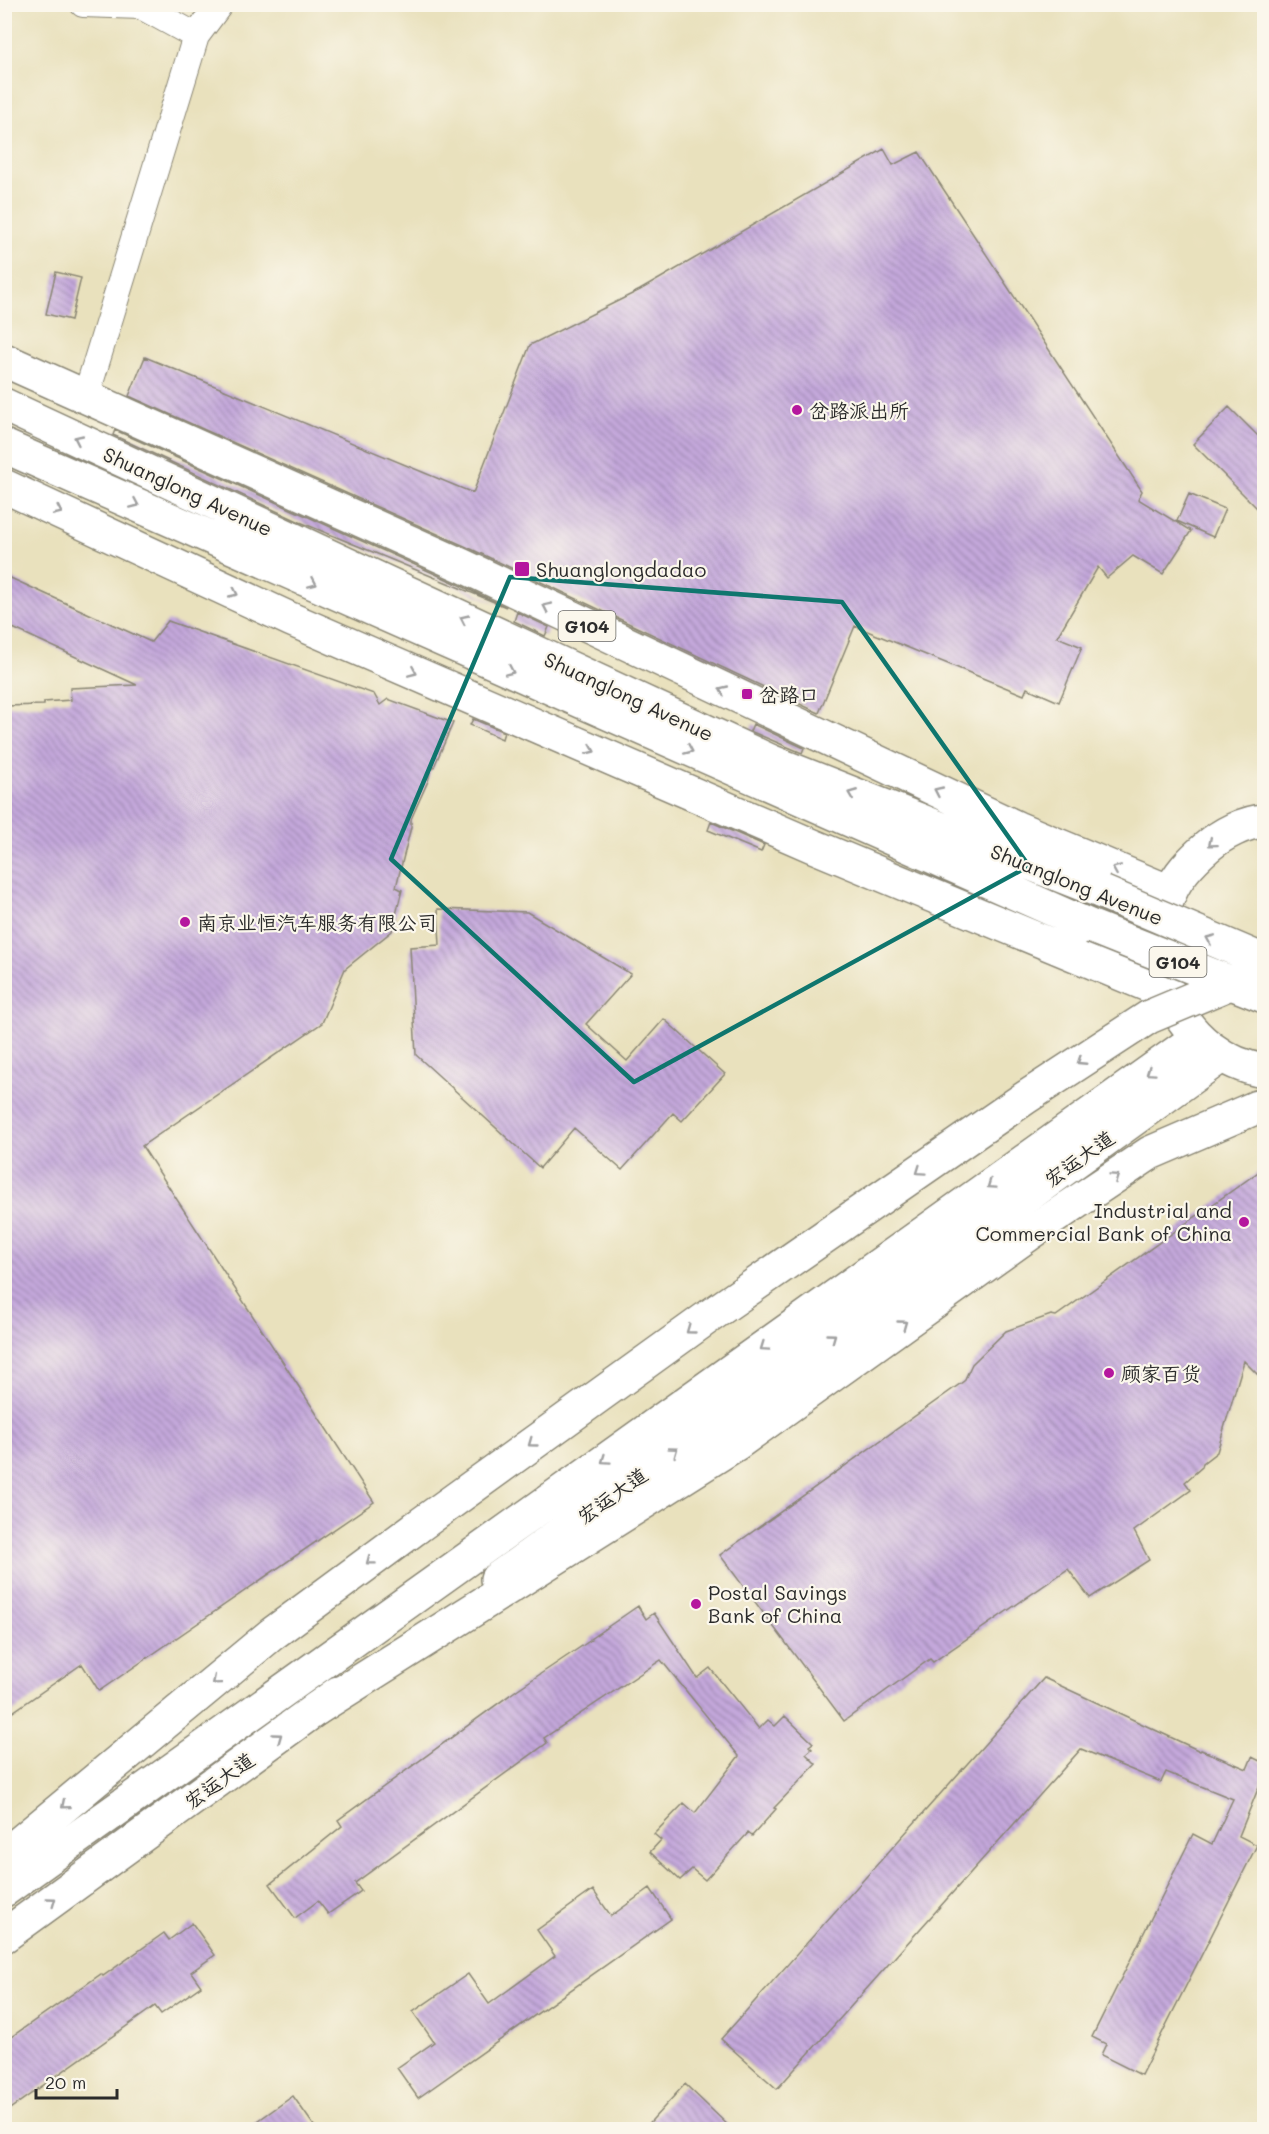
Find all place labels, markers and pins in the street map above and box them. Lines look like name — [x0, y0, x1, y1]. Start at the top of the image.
place label: 岔路派出所 — [809, 397, 909, 423]
marker: 岔路派出所 — [790, 403, 804, 417]
place label: Shuanglongdadao — [536, 556, 706, 582]
marker: Shuanglongdadao — [513, 560, 531, 578]
place label: 岔路口 — [759, 681, 819, 707]
marker: 岔路口 — [740, 687, 754, 701]
place label: 南京业恒汽车服务有限公司 — [197, 909, 437, 935]
marker: 南京业恒汽车服务有限公司 — [178, 915, 192, 929]
place label: Industrial and Commercial Bank of China — [976, 1197, 1232, 1246]
marker: Industrial and Commercial Bank of China — [1237, 1215, 1251, 1229]
place label: 顾家百货 — [1121, 1360, 1201, 1386]
marker: 顾家百货 — [1102, 1366, 1116, 1380]
place label: Postal Savings Bank of China — [708, 1579, 847, 1628]
marker: Postal Savings Bank of China — [689, 1597, 703, 1611]

